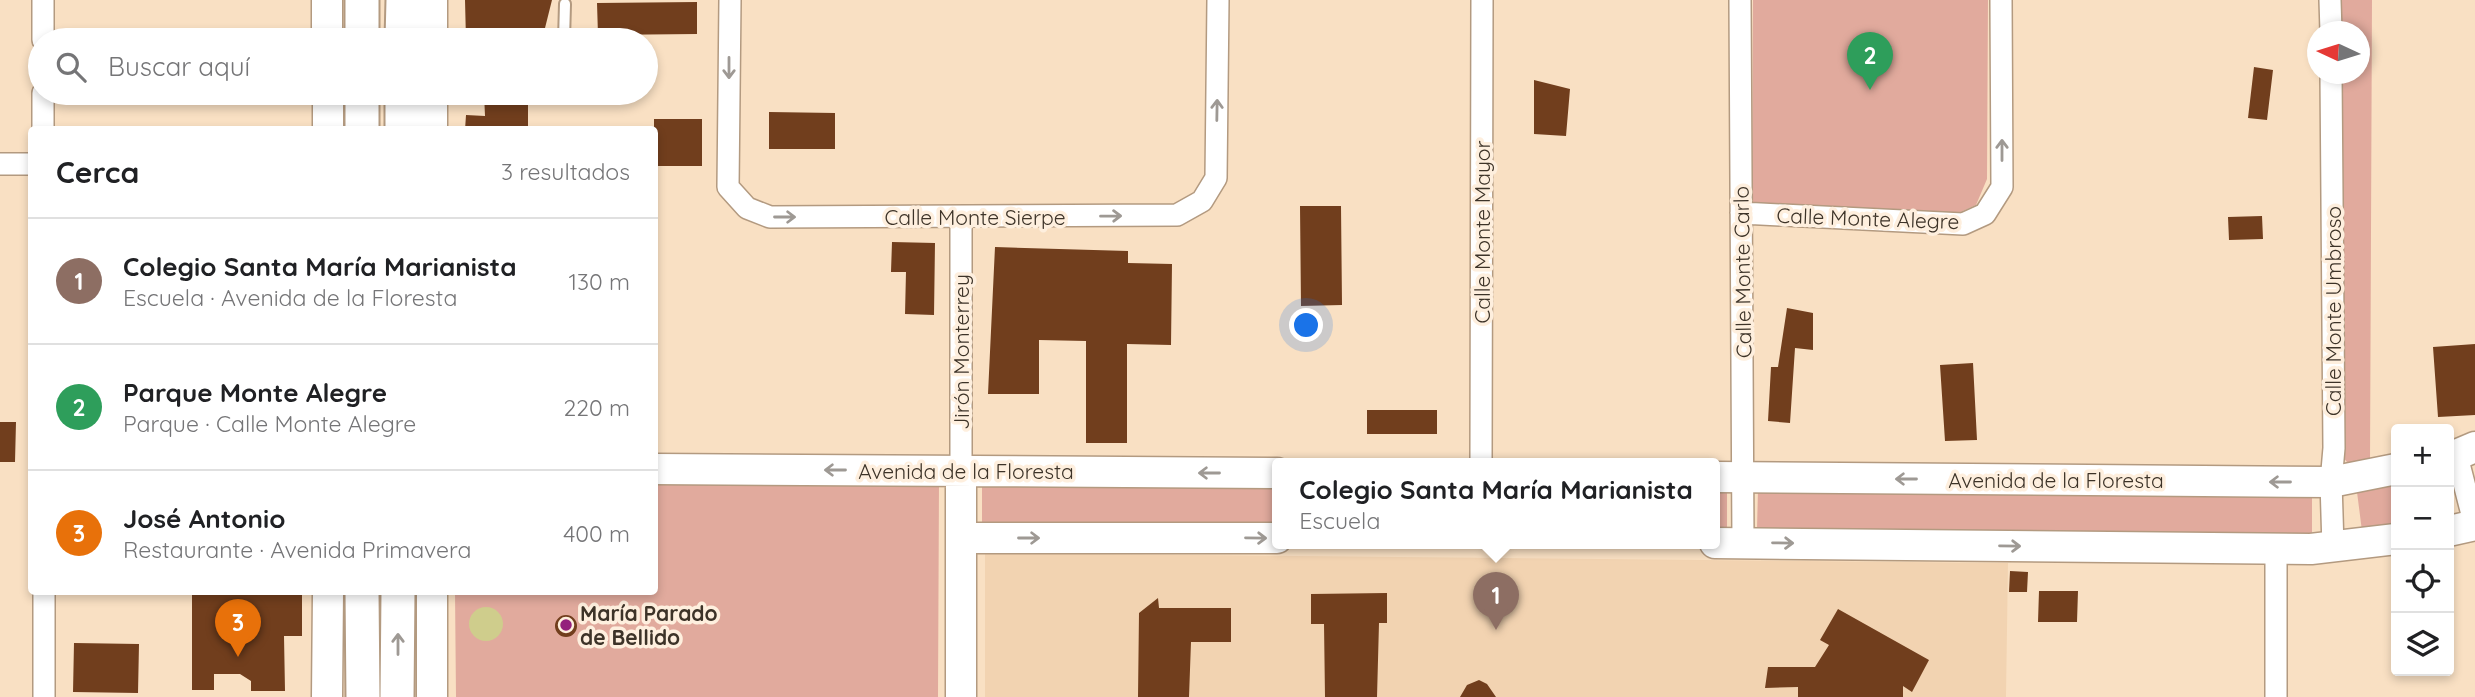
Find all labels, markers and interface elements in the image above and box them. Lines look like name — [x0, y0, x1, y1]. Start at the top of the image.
north arrow — [2307, 21, 2370, 84]
search box — [28, 28, 658, 105]
pin: 2 — [1847, 32, 1893, 90]
icon: search — [52, 48, 90, 86]
text: Buscar aquí — [108, 50, 250, 83]
one-way arrow — [722, 56, 736, 79]
one-way arrow — [1210, 99, 1223, 122]
one-way arrow — [1995, 139, 2009, 162]
street label: Calle Monte Mayor — [1469, 141, 1495, 323]
text: Cerca — [56, 153, 139, 191]
text: 3 resultados — [501, 157, 630, 186]
street label: Calle Monte Carlo — [1727, 186, 1757, 358]
street label: Calle Monte Alegre — [1776, 202, 1960, 234]
street label: Calle Monte Sierpe — [884, 204, 1066, 230]
street label: Calle Monte Umbroso — [2320, 206, 2346, 416]
one-way arrow — [1099, 209, 1122, 223]
one-way arrow — [774, 210, 797, 224]
text: Colegio Santa María Marianista — [123, 250, 516, 283]
text: 1 — [75, 267, 83, 296]
text: 130 m — [568, 267, 630, 296]
street label: Jirón Monterrey — [948, 274, 974, 430]
text: Escuela · Avenida de la Floresta — [123, 283, 457, 312]
your location — [1289, 308, 1323, 342]
text: Parque Monte Alegre — [123, 376, 387, 409]
text: 2 — [72, 393, 86, 422]
text: 220 m — [564, 393, 630, 422]
text: Parque · Calle Monte Alegre — [123, 409, 416, 438]
map controls — [2391, 424, 2454, 676]
button: + — [2391, 424, 2454, 487]
street label: Avenida de la Floresta — [858, 458, 1074, 484]
popup — [1272, 458, 1720, 549]
one-way arrow — [823, 464, 846, 477]
one-way arrow — [1198, 466, 1221, 480]
street label: Avenida de la Floresta — [1948, 467, 2164, 493]
one-way arrow — [1894, 472, 1917, 485]
text: Colegio Santa María Marianista — [1299, 473, 1693, 506]
one-way arrow — [2269, 475, 2292, 489]
button: − — [2391, 487, 2454, 550]
text: José Antonio — [123, 502, 285, 535]
text: Escuela — [1299, 506, 1380, 535]
text: 3 — [73, 519, 85, 548]
text: 400 m — [563, 519, 630, 548]
one-way arrow — [1017, 531, 1040, 545]
one-way arrow — [1245, 531, 1268, 545]
text: Restaurante · Avenida Primavera — [123, 535, 472, 564]
one-way arrow — [1771, 537, 1794, 550]
one-way arrow — [1999, 539, 2022, 553]
button: locate — [2391, 550, 2454, 613]
pin: 1 — [1473, 572, 1519, 630]
pin: 3 — [215, 599, 261, 657]
place label: María Parado de Bellido — [580, 600, 718, 650]
button: layers — [2391, 613, 2454, 676]
marker: María Parado de Bellido — [558, 617, 574, 633]
one-way arrow — [391, 633, 404, 656]

